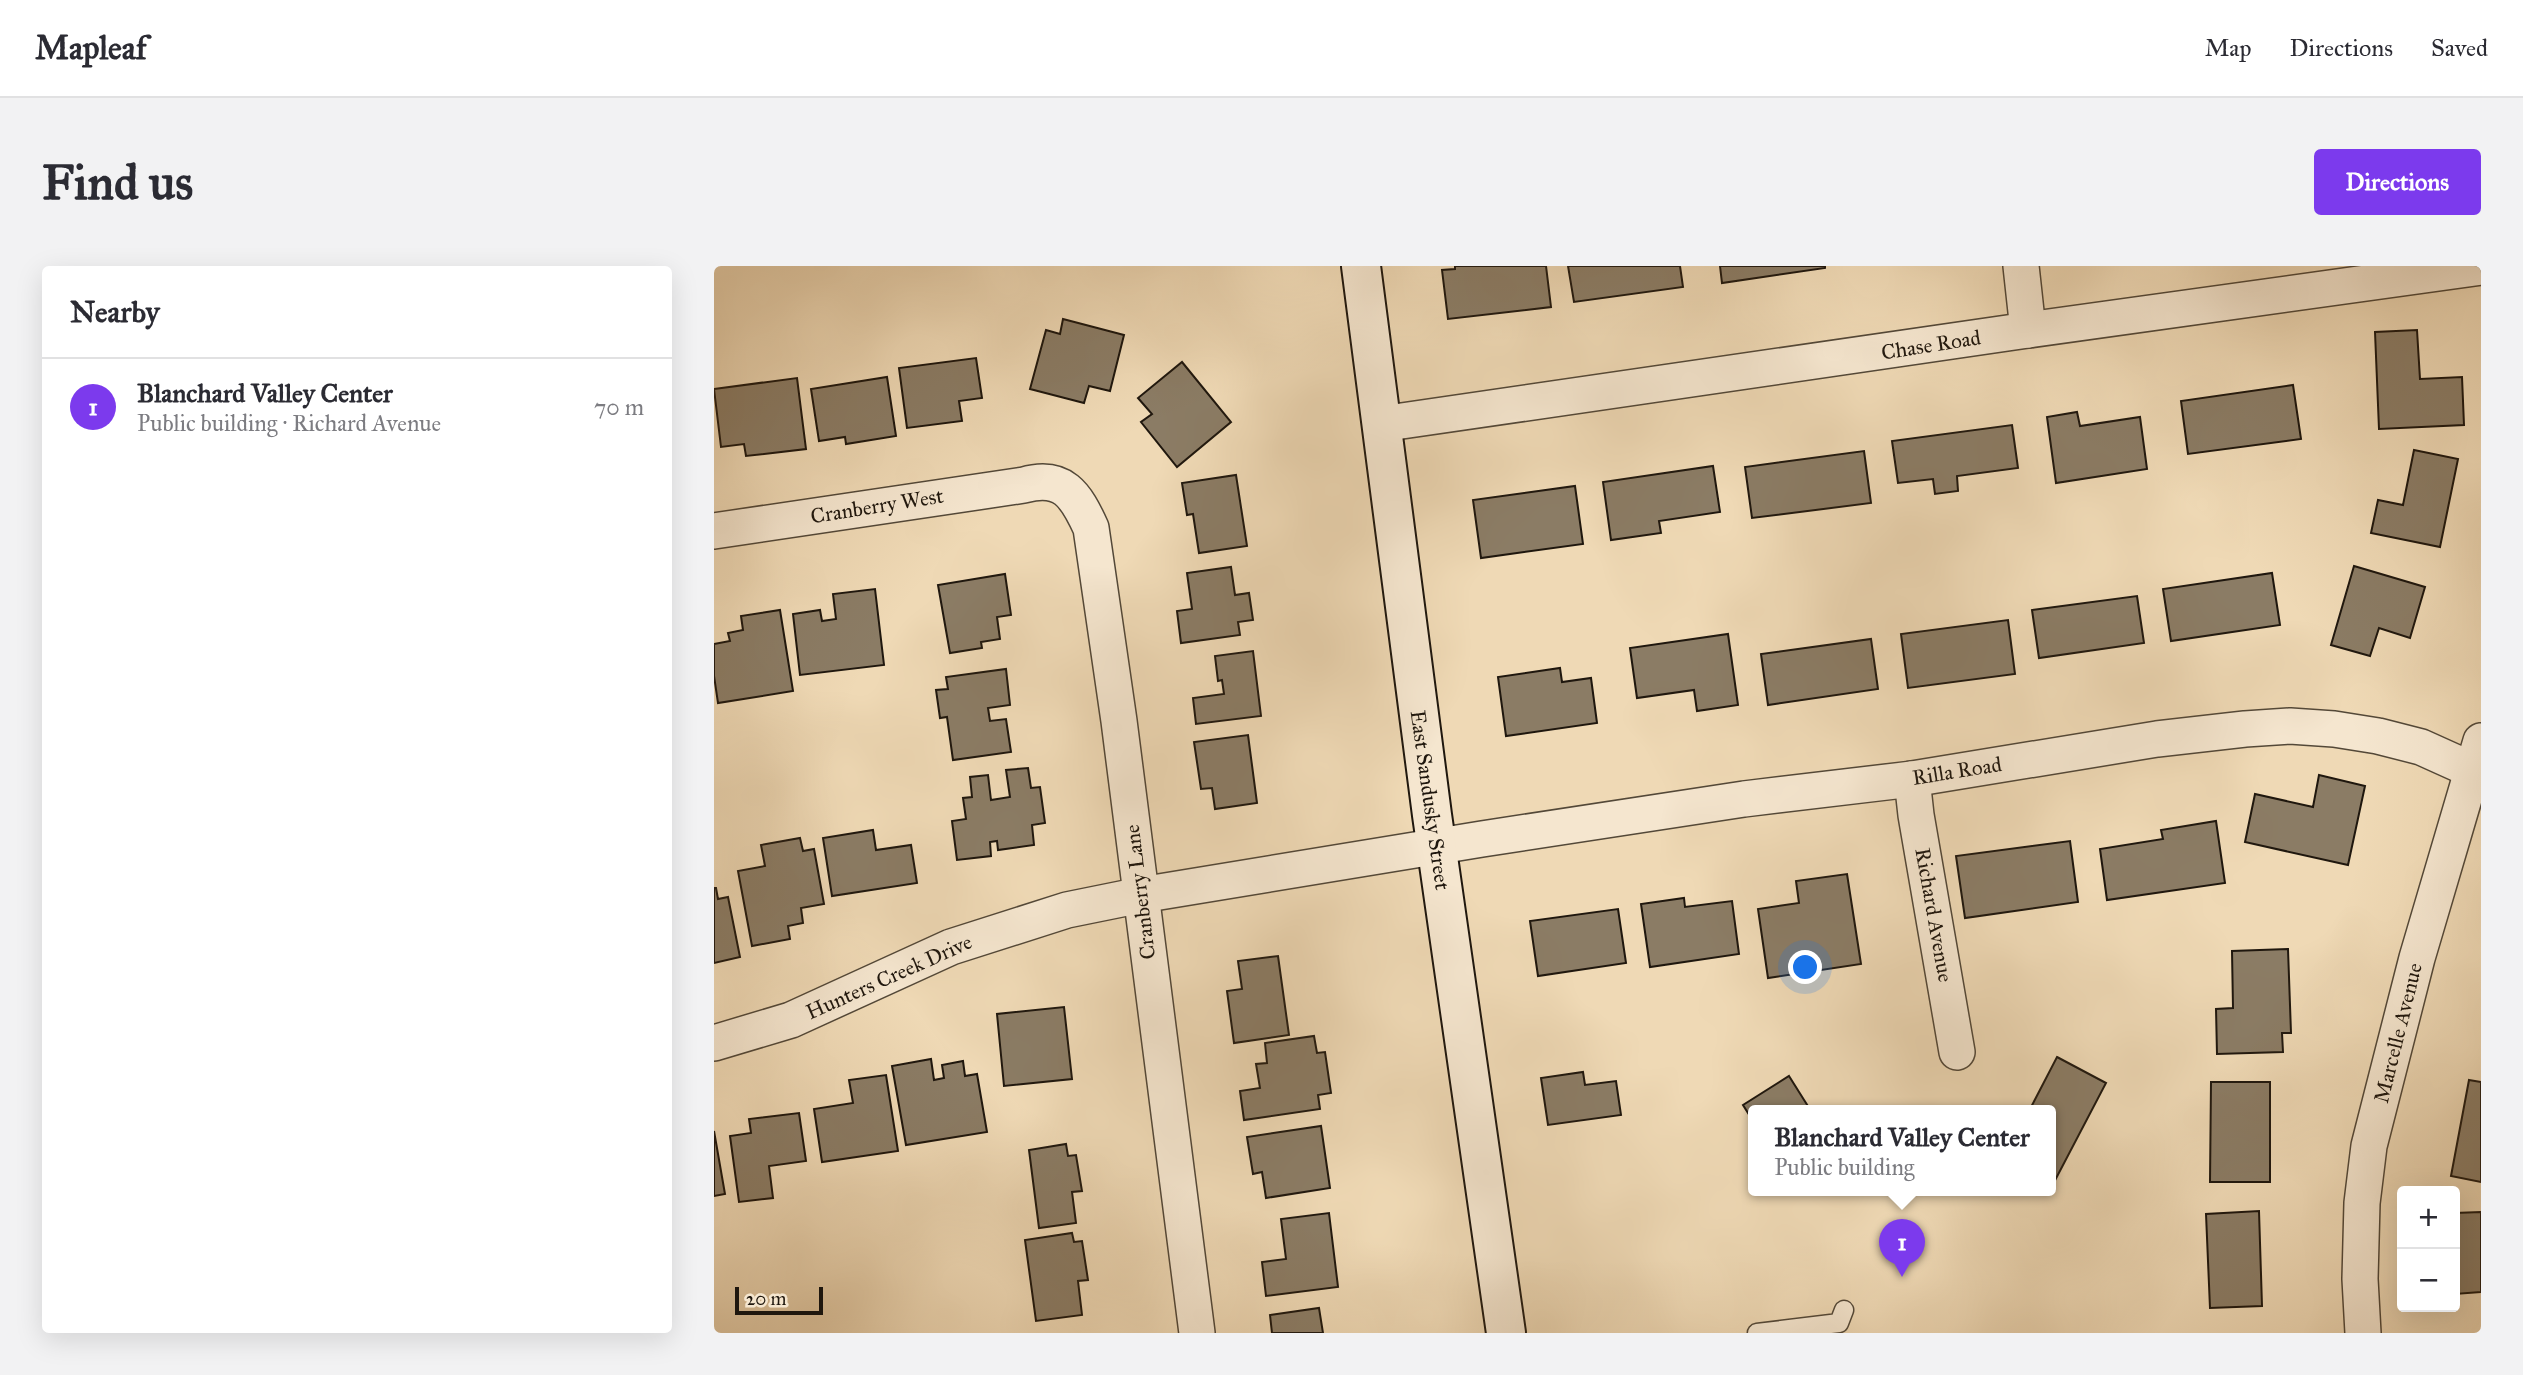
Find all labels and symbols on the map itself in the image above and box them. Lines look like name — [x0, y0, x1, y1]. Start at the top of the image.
street label: Chase Road — [1879, 324, 1983, 366]
street label: Cranberry West — [809, 483, 946, 529]
street label: East Sandusky Street — [1404, 708, 1456, 892]
street label: Rilla Road — [1910, 751, 2004, 791]
street label: Cranberry Lane — [1119, 823, 1161, 961]
street label: Richard Avenue — [1909, 846, 1959, 984]
street label: Hunters Creek Drive — [802, 929, 976, 1025]
your location — [1788, 950, 1822, 984]
street label: Marcelle Avenue — [2368, 960, 2428, 1106]
pin: 1 — [1879, 1219, 1925, 1277]
scale bar — [735, 1284, 822, 1316]

